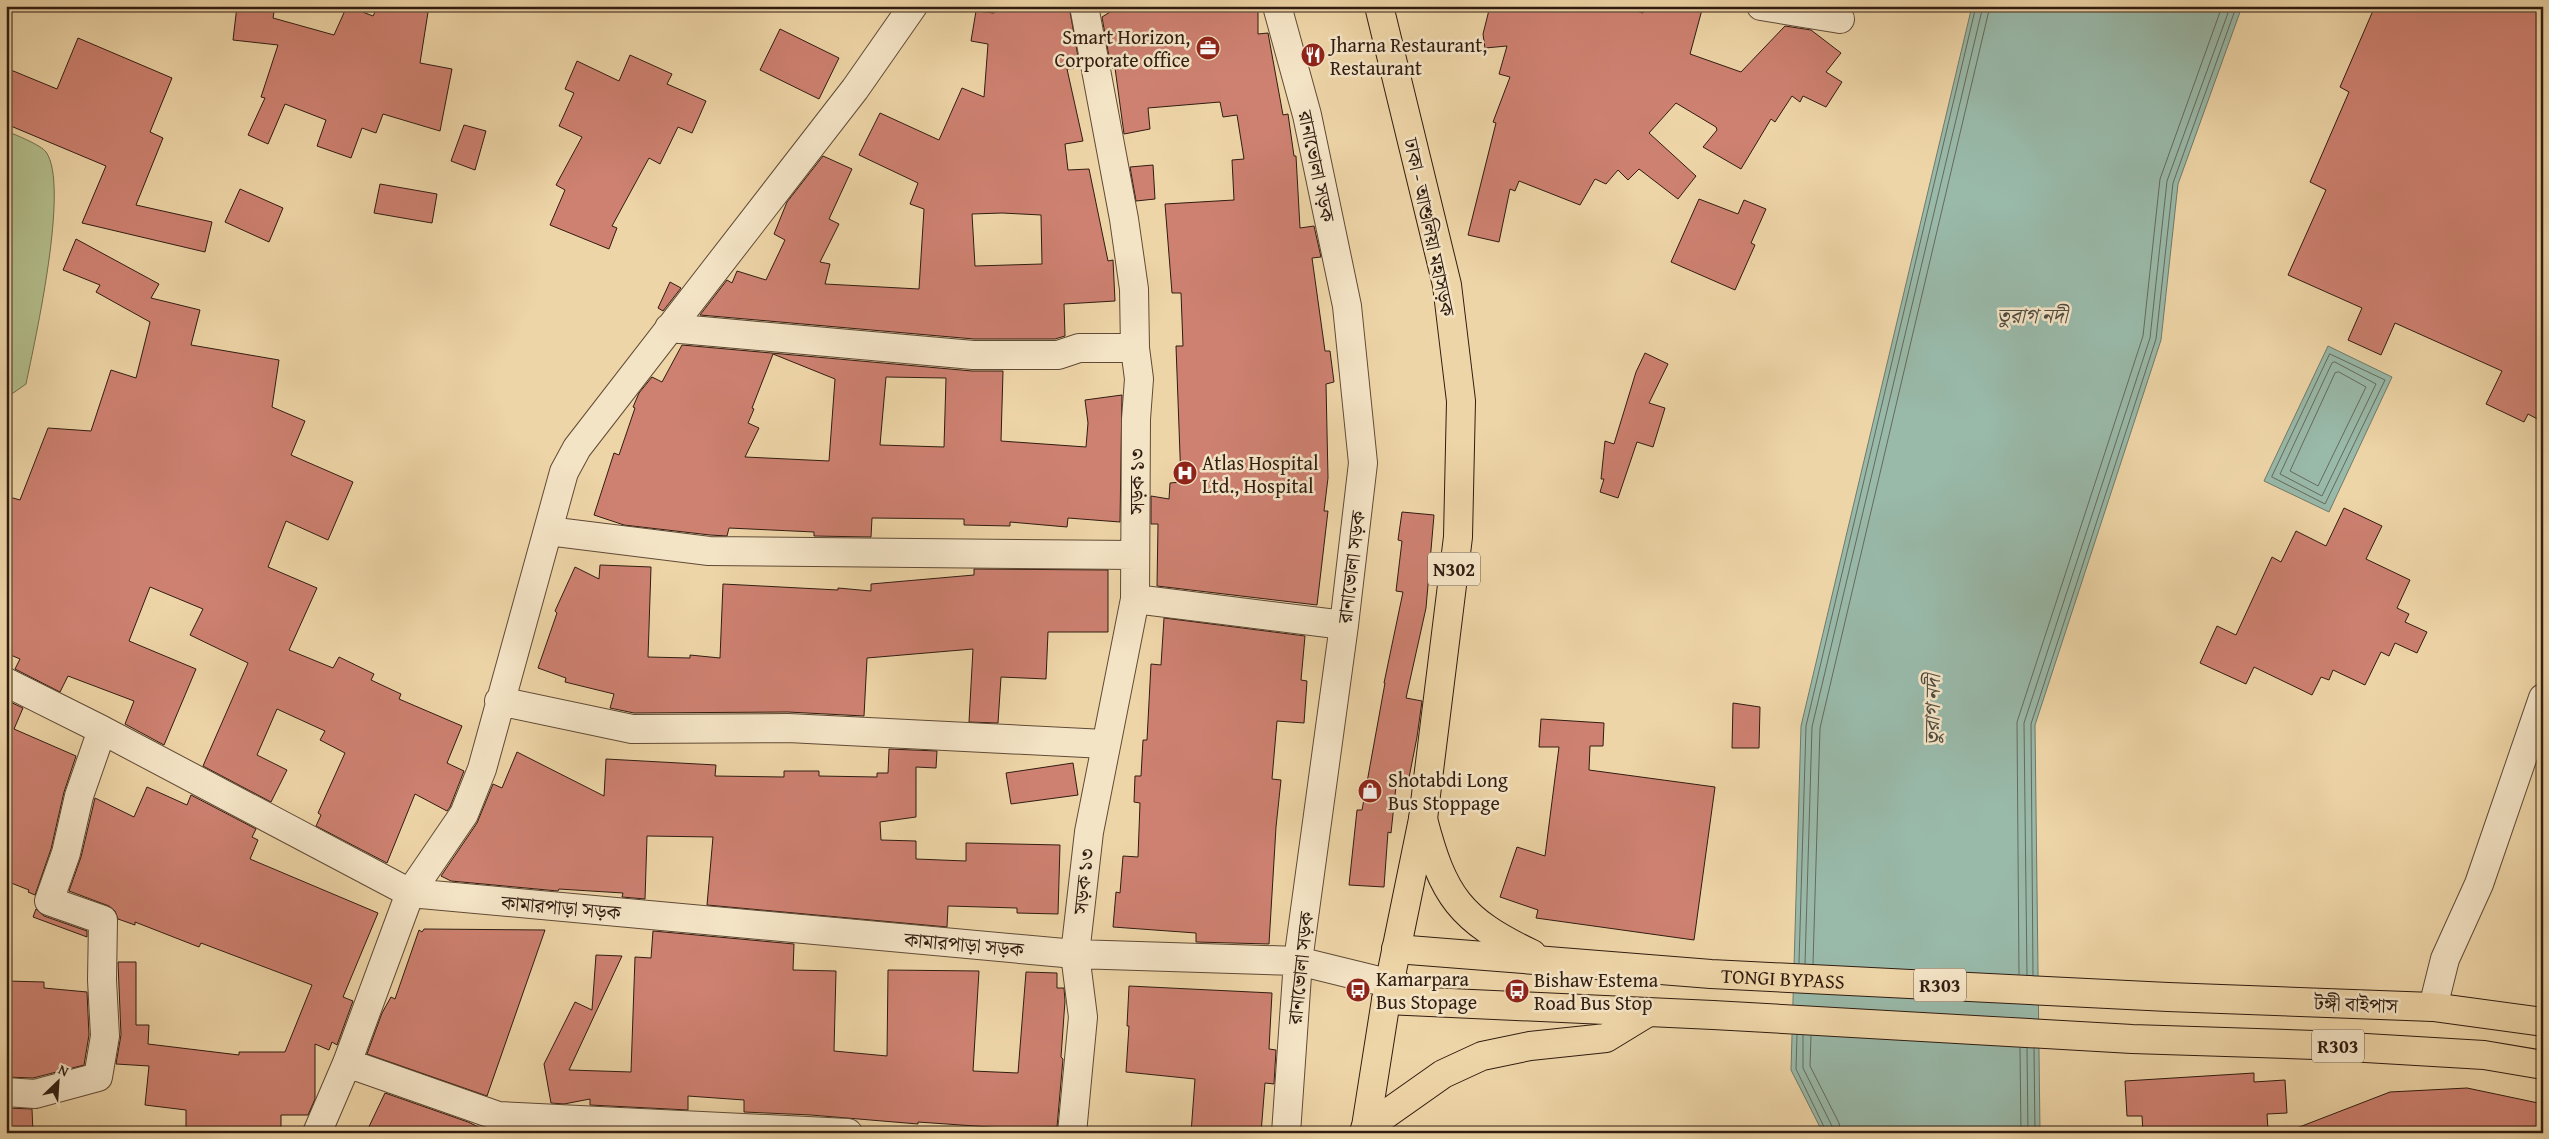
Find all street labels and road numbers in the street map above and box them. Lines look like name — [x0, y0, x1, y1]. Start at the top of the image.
street label: রানাভোলা সড়ক — [1291, 107, 1343, 225]
street label: ঢাকা - আশুলিয়া মহাসড়ক — [1397, 134, 1463, 320]
street label: সড়ক ১৩ — [1122, 448, 1151, 515]
street label: রানাভোলা সড়ক — [1330, 508, 1372, 626]
road number: N302 — [1428, 552, 1480, 586]
street label: সড়ক ১৩ — [1065, 846, 1101, 917]
street label: কামারপাড়া সড়ক — [499, 887, 623, 927]
street label: রানাভোলা সড়ক — [1280, 909, 1320, 1027]
street label: কামারপাড়া সড়ক — [902, 924, 1026, 964]
street label: TONGI BYPASS — [1721, 960, 1845, 995]
road number: R303 — [1914, 968, 1966, 1002]
street label: টঙ্গী বাইপাস — [2313, 988, 2399, 1020]
road number: R303 — [2312, 1030, 2364, 1062]

